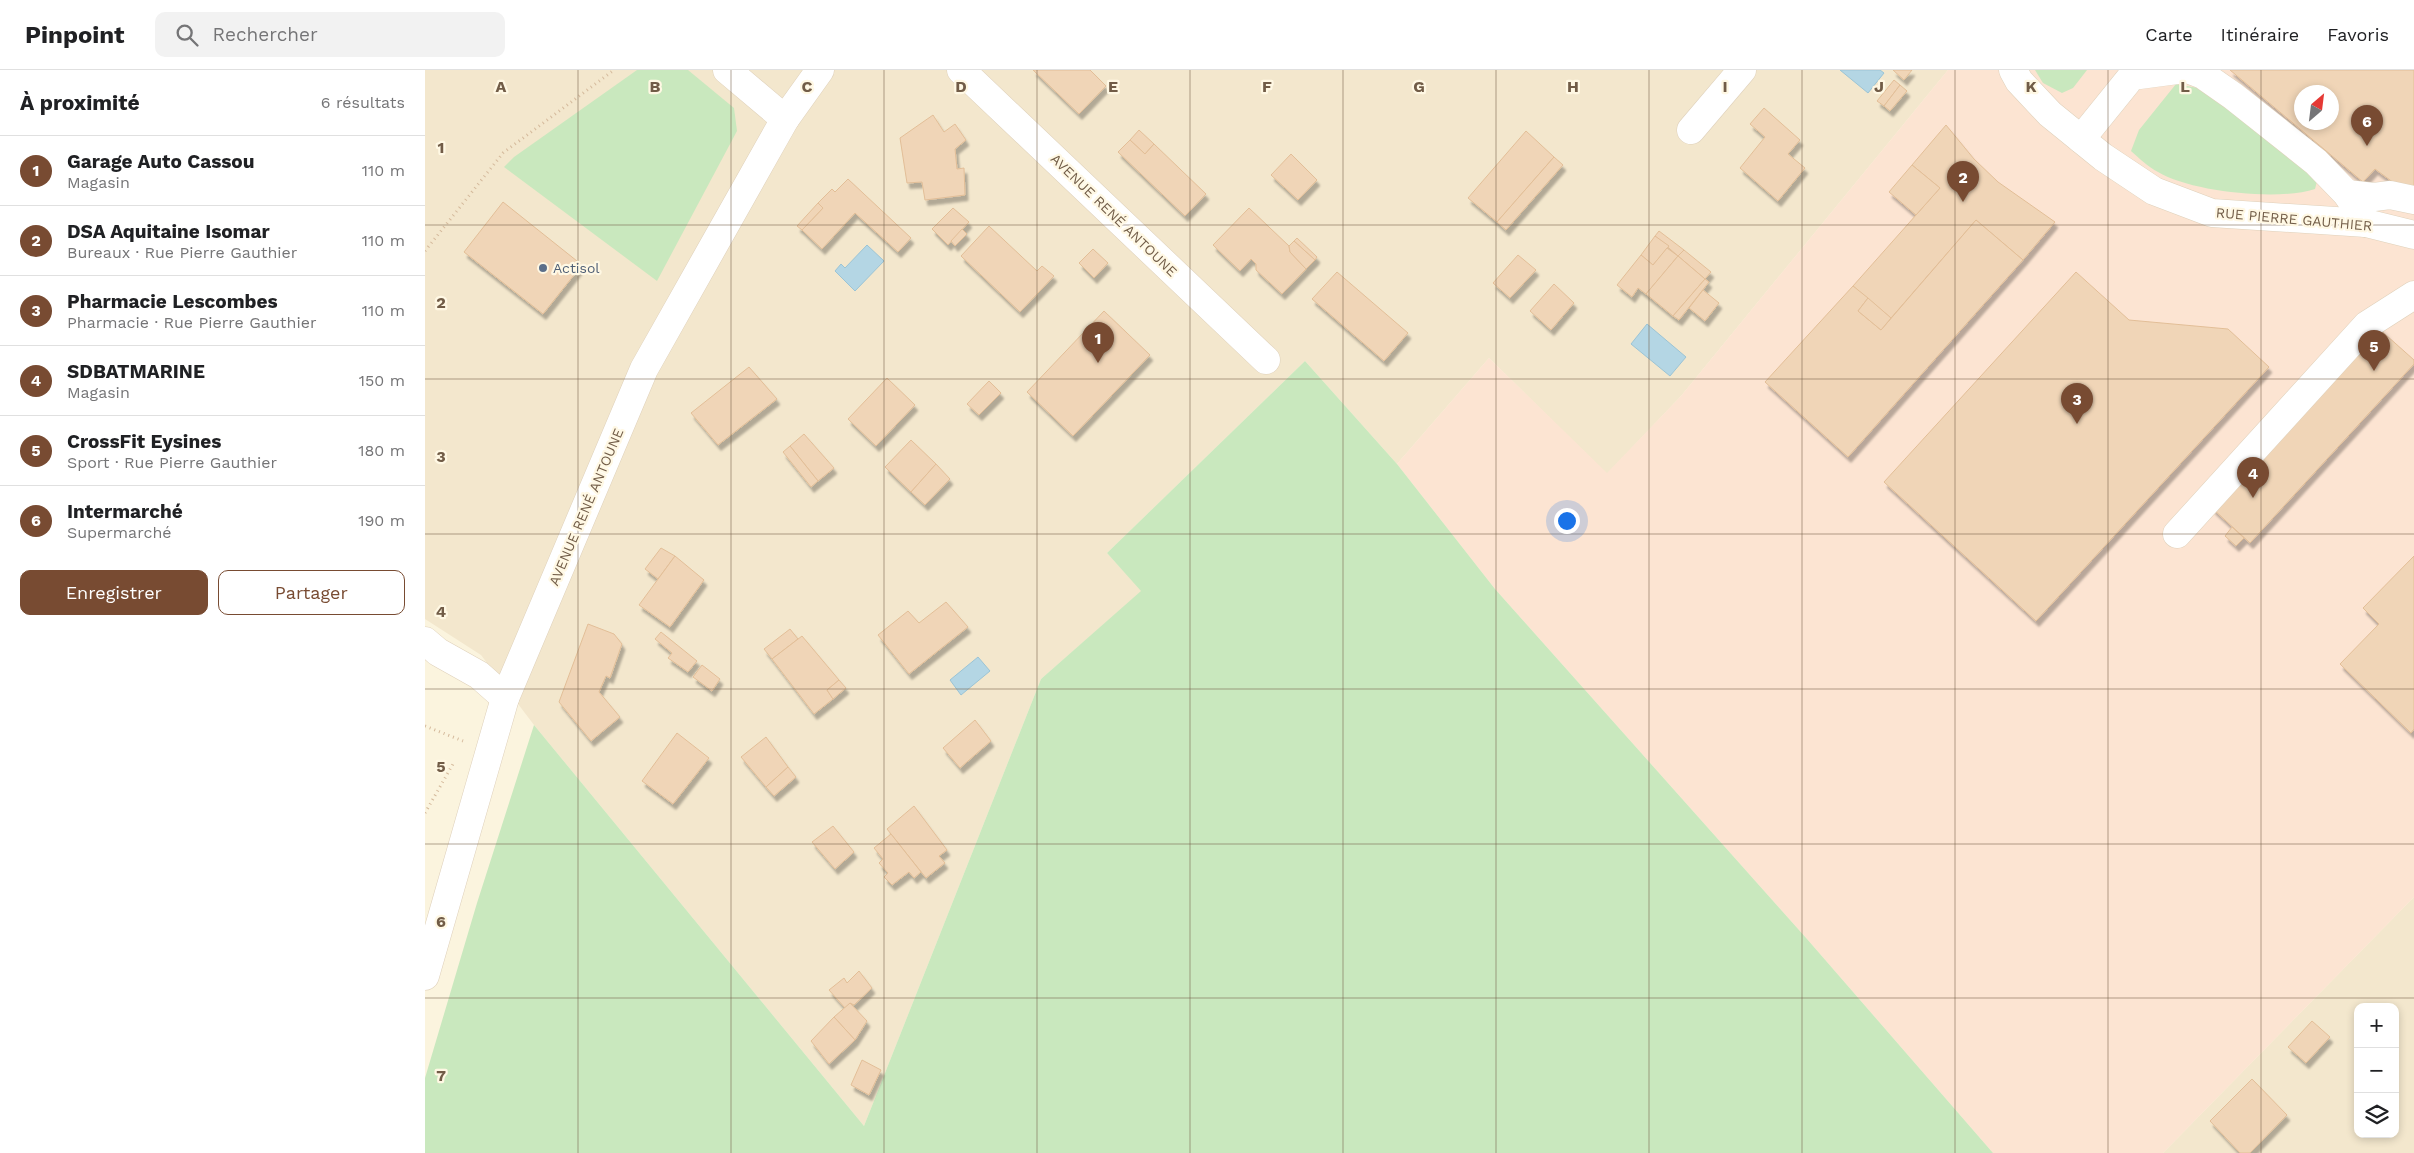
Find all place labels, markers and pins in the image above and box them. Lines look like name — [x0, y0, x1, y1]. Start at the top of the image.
pin: 6 — [2351, 105, 2383, 146]
pin: 2 — [1947, 161, 1979, 202]
place label: Actisol — [553, 260, 600, 276]
marker: Actisol — [537, 262, 549, 274]
pin: 1 — [1082, 322, 1114, 363]
pin: 5 — [2358, 330, 2390, 371]
pin: 3 — [2061, 383, 2093, 424]
pin: 4 — [2237, 457, 2269, 498]

